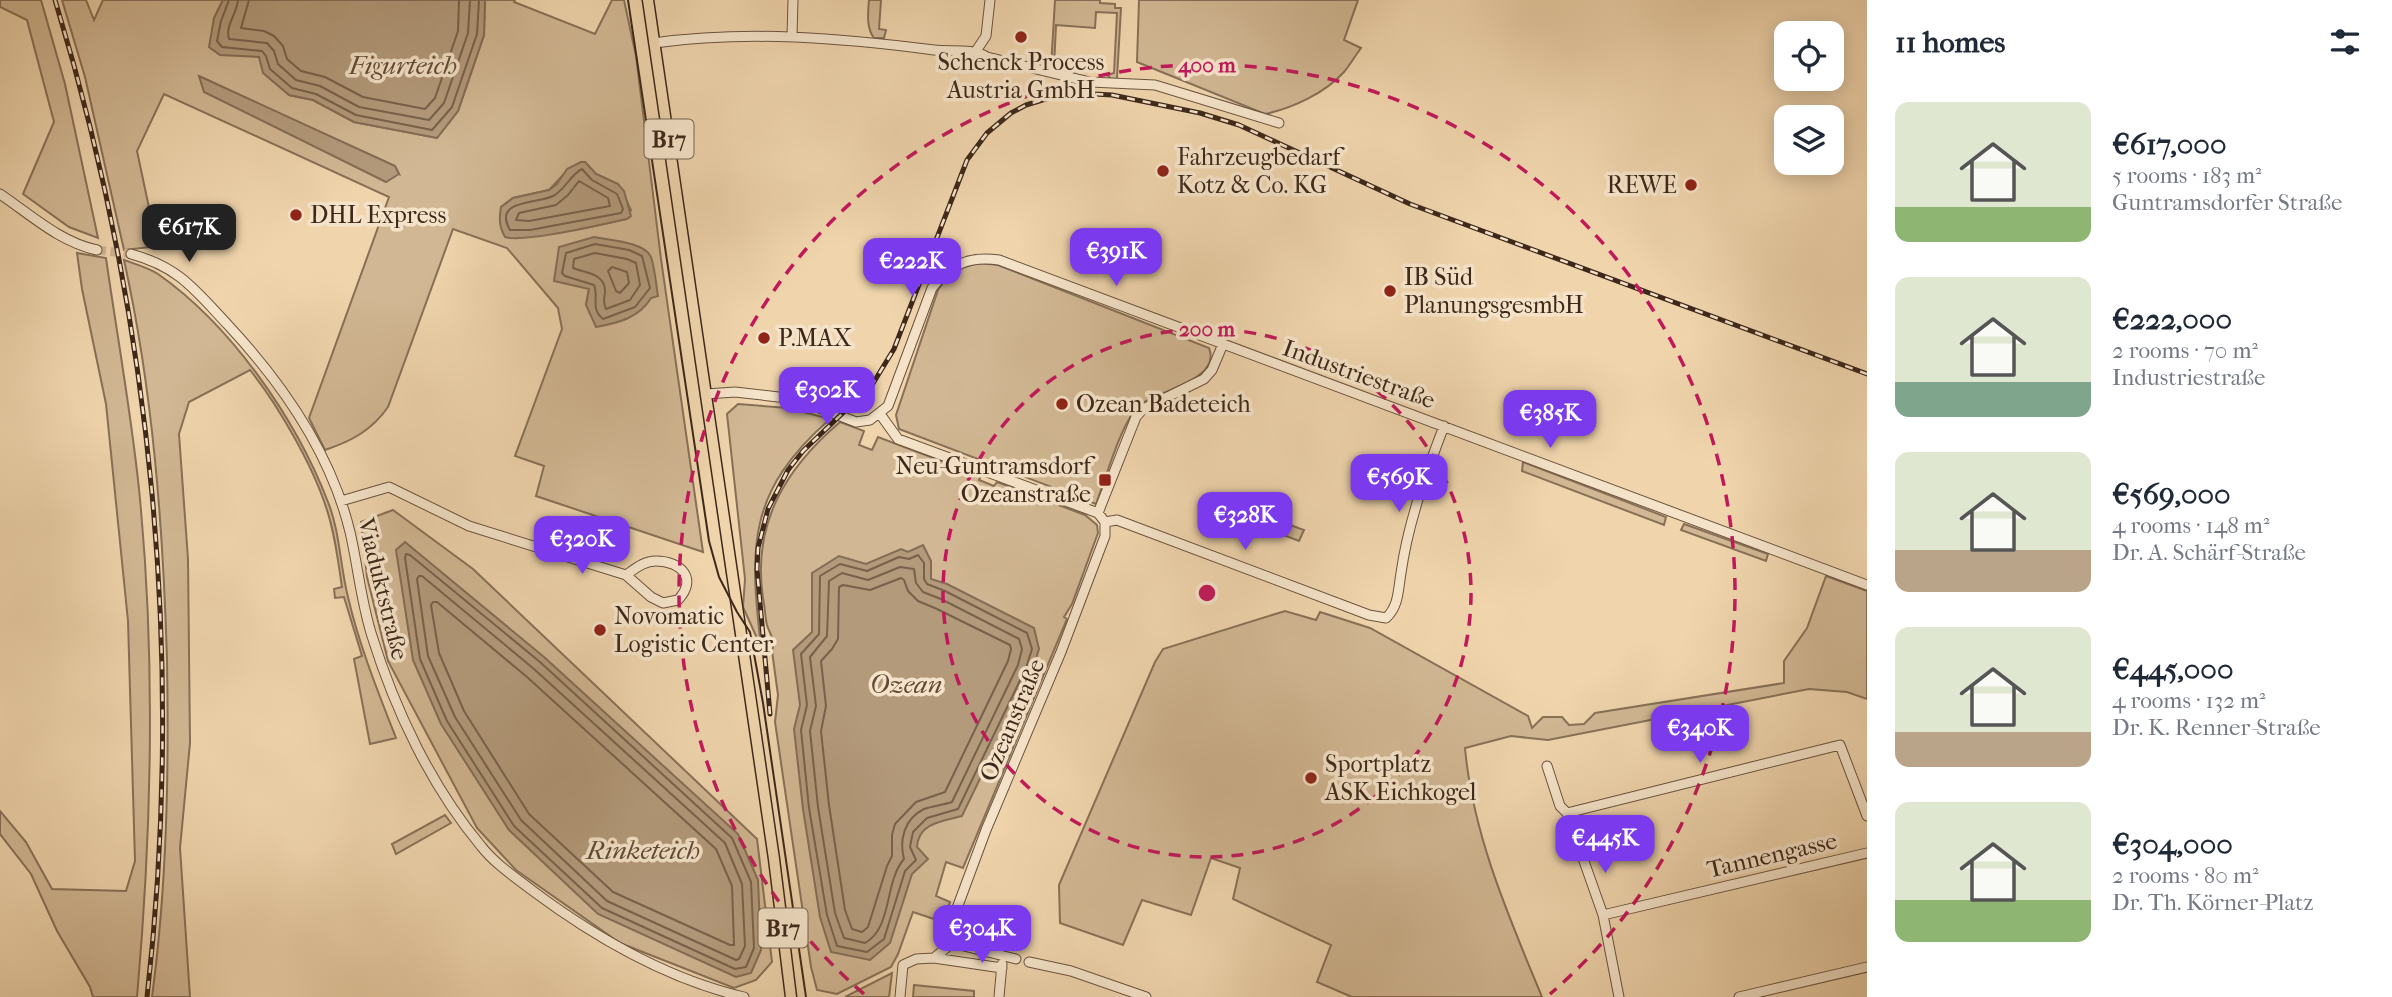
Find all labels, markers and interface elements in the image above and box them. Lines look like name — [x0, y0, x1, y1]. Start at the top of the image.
map controls — [1774, 21, 1844, 175]
button: locate — [1774, 21, 1844, 91]
icon: filters — [2326, 23, 2364, 61]
text: 11 homes — [1895, 25, 2005, 60]
marker: Schenck Process Austria GmbH — [1013, 29, 1029, 45]
place label: Schenck Process Austria GmbH — [938, 48, 1105, 104]
water label: Figurteich — [348, 50, 457, 81]
text: 400 m — [1177, 53, 1236, 78]
button: layers — [1774, 105, 1844, 175]
road number: B17 — [644, 120, 694, 158]
text: €617,000 — [2112, 127, 2226, 162]
icon: home — [1951, 130, 2035, 214]
place label: Fahrzeugbedarf Kotz & Co. KG — [1177, 143, 1345, 199]
text: 5 rooms · 183 m² — [2112, 162, 2262, 189]
marker: Fahrzeugbedarf Kotz & Co. KG — [1155, 163, 1171, 179]
place label: REWE — [1607, 171, 1677, 199]
marker: REWE — [1683, 177, 1699, 193]
text: Guntramsdorfer Straße — [2112, 189, 2342, 216]
place label: DHL Express — [310, 201, 446, 229]
pin: €617K — [140, 204, 238, 264]
marker: DHL Express — [288, 207, 304, 223]
text: €617K — [158, 213, 220, 240]
pin: €391K — [1067, 229, 1165, 288]
text: €391K — [1086, 237, 1146, 264]
pin: €222K — [863, 238, 961, 298]
text: €222K — [879, 247, 945, 274]
place label: IB Süd PlanungsgesmbH — [1404, 263, 1584, 319]
marker: IB Süd PlanungsgesmbH — [1382, 283, 1398, 299]
text: €222,000 — [2112, 302, 2232, 337]
icon: home — [1951, 305, 2035, 389]
text: 200 m — [1179, 317, 1236, 341]
place label: P.MAX — [778, 324, 852, 352]
marker: P.MAX — [756, 330, 772, 346]
street label: Industriestraße — [1279, 333, 1439, 415]
text: 2 rooms · 70 m² — [2112, 337, 2258, 364]
text: Industriestraße — [2112, 364, 2265, 391]
pin: €302K — [778, 368, 876, 427]
text: €302K — [795, 376, 859, 403]
place label: Ozean Badeteich — [1076, 390, 1251, 418]
pin: €385K — [1501, 391, 1599, 450]
marker: Ozean Badeteich — [1054, 396, 1070, 412]
text: €385K — [1519, 399, 1581, 426]
place label: Neu-Guntramsdorf Ozeanstraße — [895, 452, 1096, 508]
pin: €569K — [1350, 454, 1448, 514]
text: €569K — [1367, 463, 1431, 490]
marker: Neu-Guntramsdorf Ozeanstraße — [1097, 472, 1113, 488]
text: €569,000 — [2112, 477, 2231, 512]
icon: home — [1951, 480, 2035, 564]
pin: €328K — [1196, 492, 1294, 552]
text: €328K — [1213, 501, 1277, 528]
text: 4 rooms · 148 m² — [2112, 512, 2269, 539]
street label: Viaduktstraße — [352, 514, 414, 663]
pin: €320K — [533, 516, 631, 576]
text: €320K — [550, 525, 614, 552]
text: Dr. A. Schärf-Straße — [2112, 539, 2306, 566]
centre of rings — [1195, 581, 1219, 605]
place label: Novomatic Logistic Center — [614, 602, 774, 658]
marker: Novomatic Logistic Center — [592, 622, 608, 638]
text: €445,000 — [2112, 652, 2233, 687]
street label: Ozeanstraße — [974, 654, 1050, 785]
icon: home — [1951, 655, 2035, 739]
water label: Ozean — [870, 669, 942, 700]
text: 4 rooms · 132 m² — [2112, 687, 2266, 714]
pin: €340K — [1651, 706, 1749, 765]
text: €340K — [1667, 714, 1733, 741]
text: Dr. K. Renner-Straße — [2112, 714, 2321, 741]
place label: Sportplatz ASK Eichkogel — [1324, 750, 1477, 806]
marker: Sportplatz ASK Eichkogel — [1303, 770, 1319, 786]
pin: €445K — [1556, 816, 1654, 875]
text: €445K — [1571, 824, 1639, 851]
street label: Tannengasse — [1704, 826, 1840, 884]
text: €304,000 — [2112, 827, 2233, 862]
icon: home — [1951, 830, 2035, 914]
water label: Rinketeich — [584, 835, 700, 866]
text: 2 rooms · 80 m² — [2112, 862, 2259, 889]
text: Dr. Th. Körner-Platz — [2112, 889, 2314, 916]
pin: €304K — [933, 906, 1031, 965]
road number: B17 — [758, 909, 808, 948]
text: €304K — [949, 914, 1015, 941]

